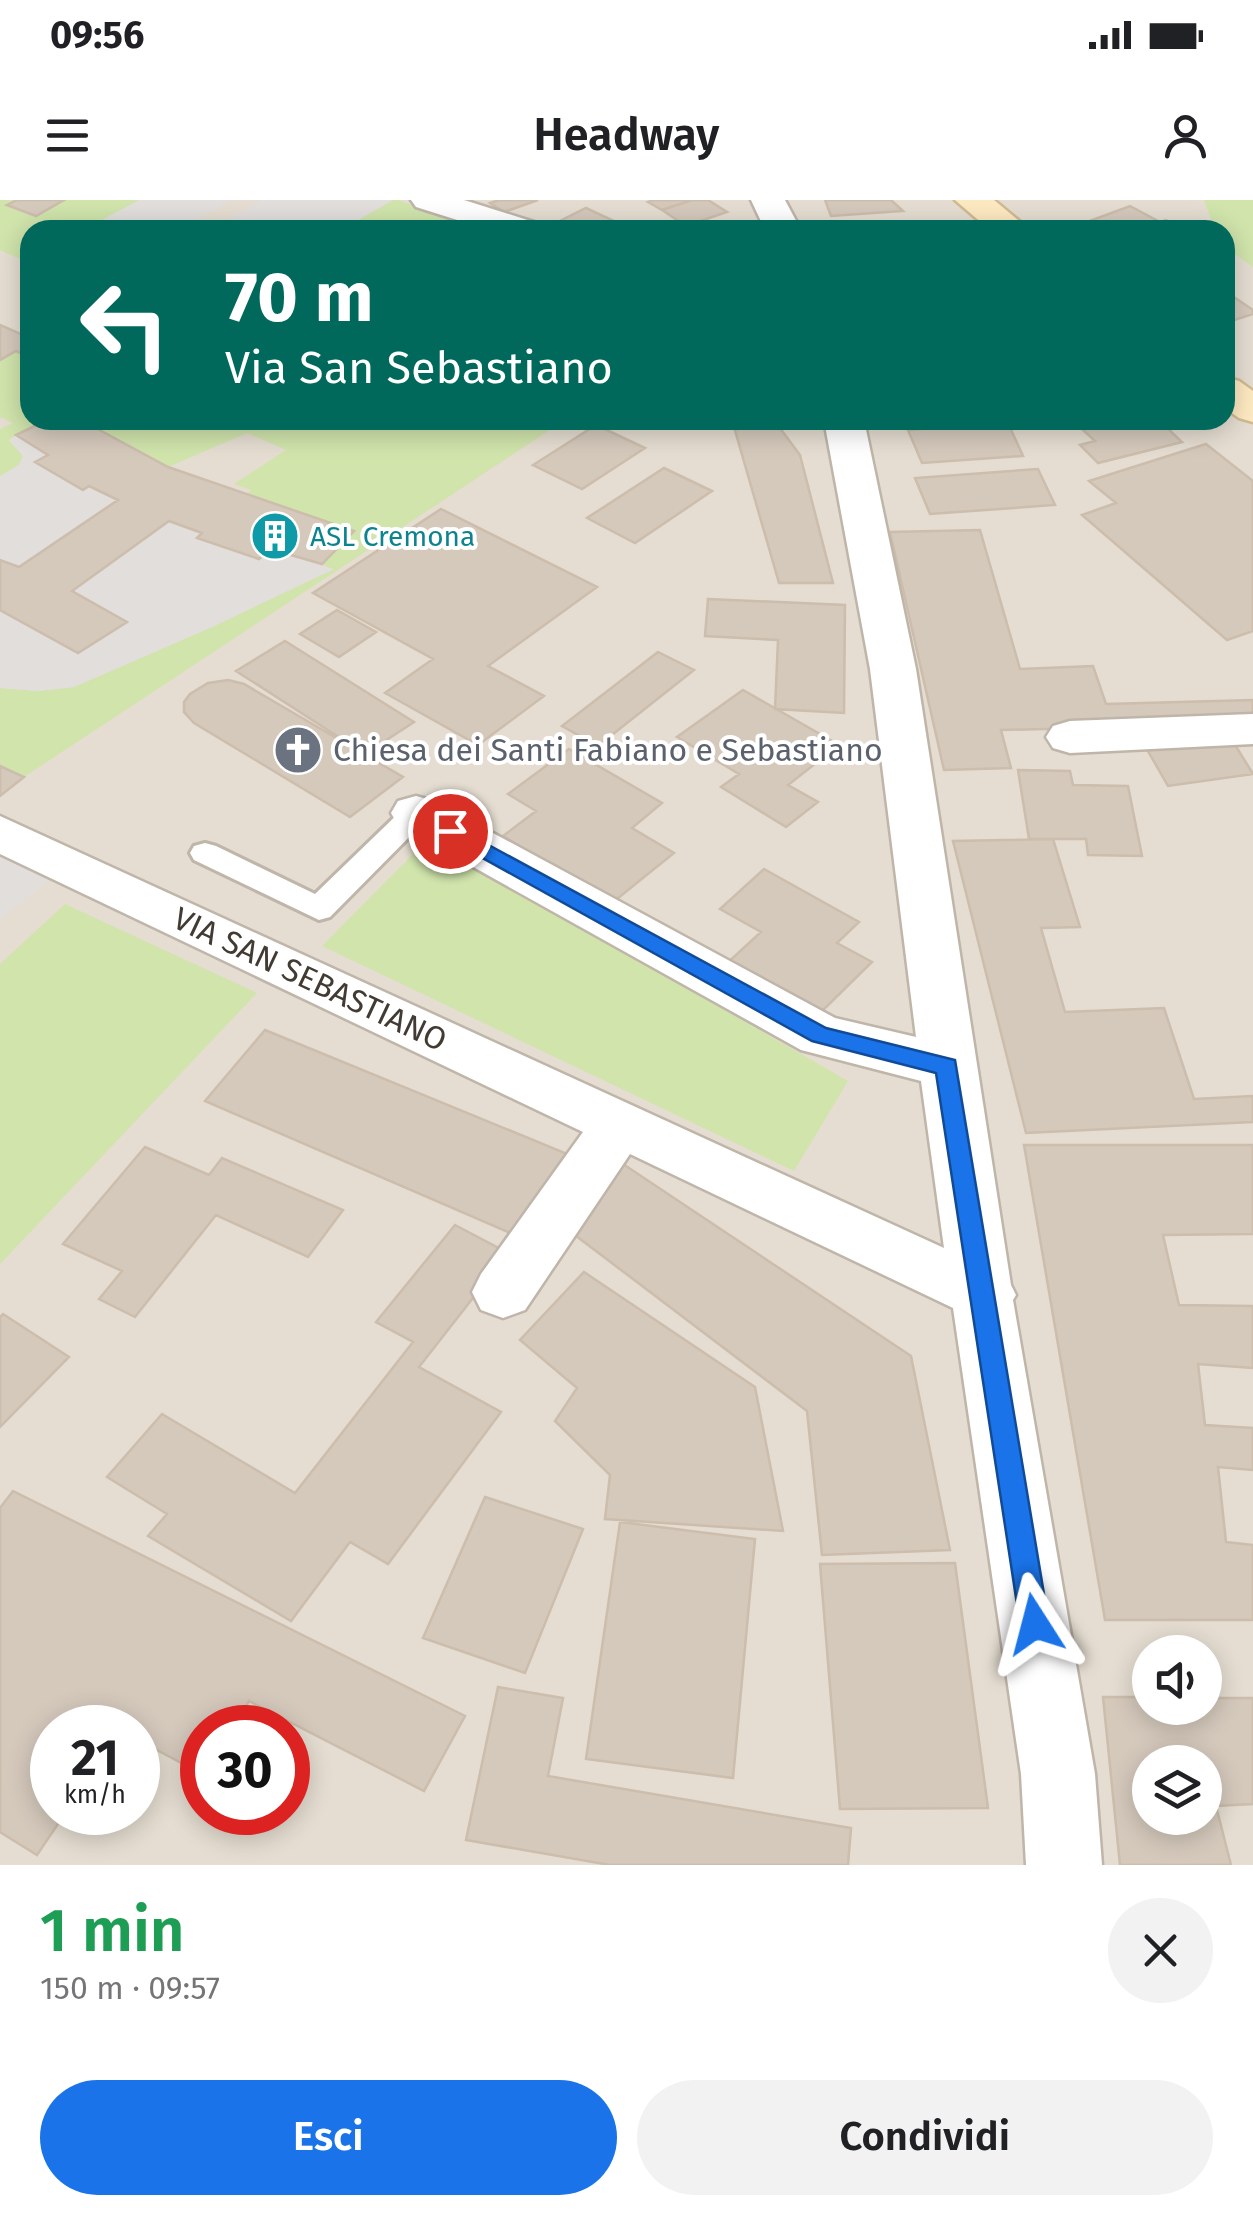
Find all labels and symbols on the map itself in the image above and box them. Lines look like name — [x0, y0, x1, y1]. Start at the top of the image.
building icon: ASL Cremona — [249, 510, 301, 562]
place label: ASL Cremona — [310, 520, 475, 553]
church icon: Chiesa dei Santi Fabiano e Sebastiano — [272, 724, 324, 776]
place label: Chiesa dei Santi Fabiano e Sebastiano — [333, 731, 883, 769]
pin — [408, 789, 493, 874]
street label: VIA SAN SEBASTIANO — [167, 899, 453, 1059]
position arrow — [983, 1572, 1087, 1676]
speed limit sign: 30 — [180, 1705, 310, 1835]

